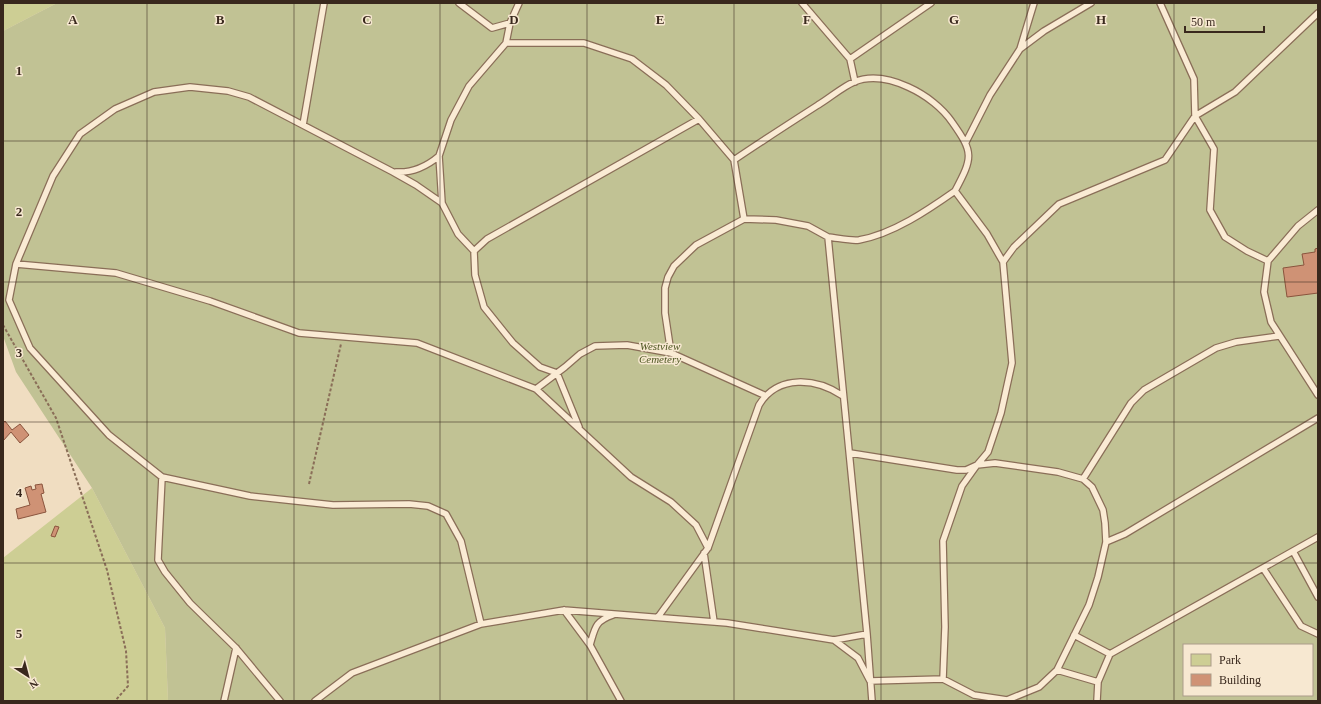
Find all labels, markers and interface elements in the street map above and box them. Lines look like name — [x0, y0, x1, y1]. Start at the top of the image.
scale bar — [1185, 8, 1264, 34]
text: A — [68, 12, 78, 27]
text: B — [216, 12, 225, 27]
text: C — [362, 12, 372, 27]
text: D — [509, 12, 519, 27]
text: E — [656, 12, 664, 27]
text: F — [803, 12, 811, 27]
text: G — [949, 12, 959, 27]
text: H — [1096, 12, 1106, 27]
text: 50 m — [1191, 15, 1216, 29]
text: 1 — [16, 63, 22, 78]
text: 2 — [16, 204, 22, 219]
park label: Westview Cemetery — [639, 340, 681, 365]
text: 3 — [16, 345, 23, 360]
text: 4 — [16, 485, 23, 500]
text: 5 — [16, 626, 23, 641]
legend — [1183, 644, 1313, 696]
text: Park — [1219, 653, 1241, 667]
north arrow — [8, 656, 48, 696]
text: Building — [1219, 673, 1261, 687]
text: N — [27, 677, 41, 691]

